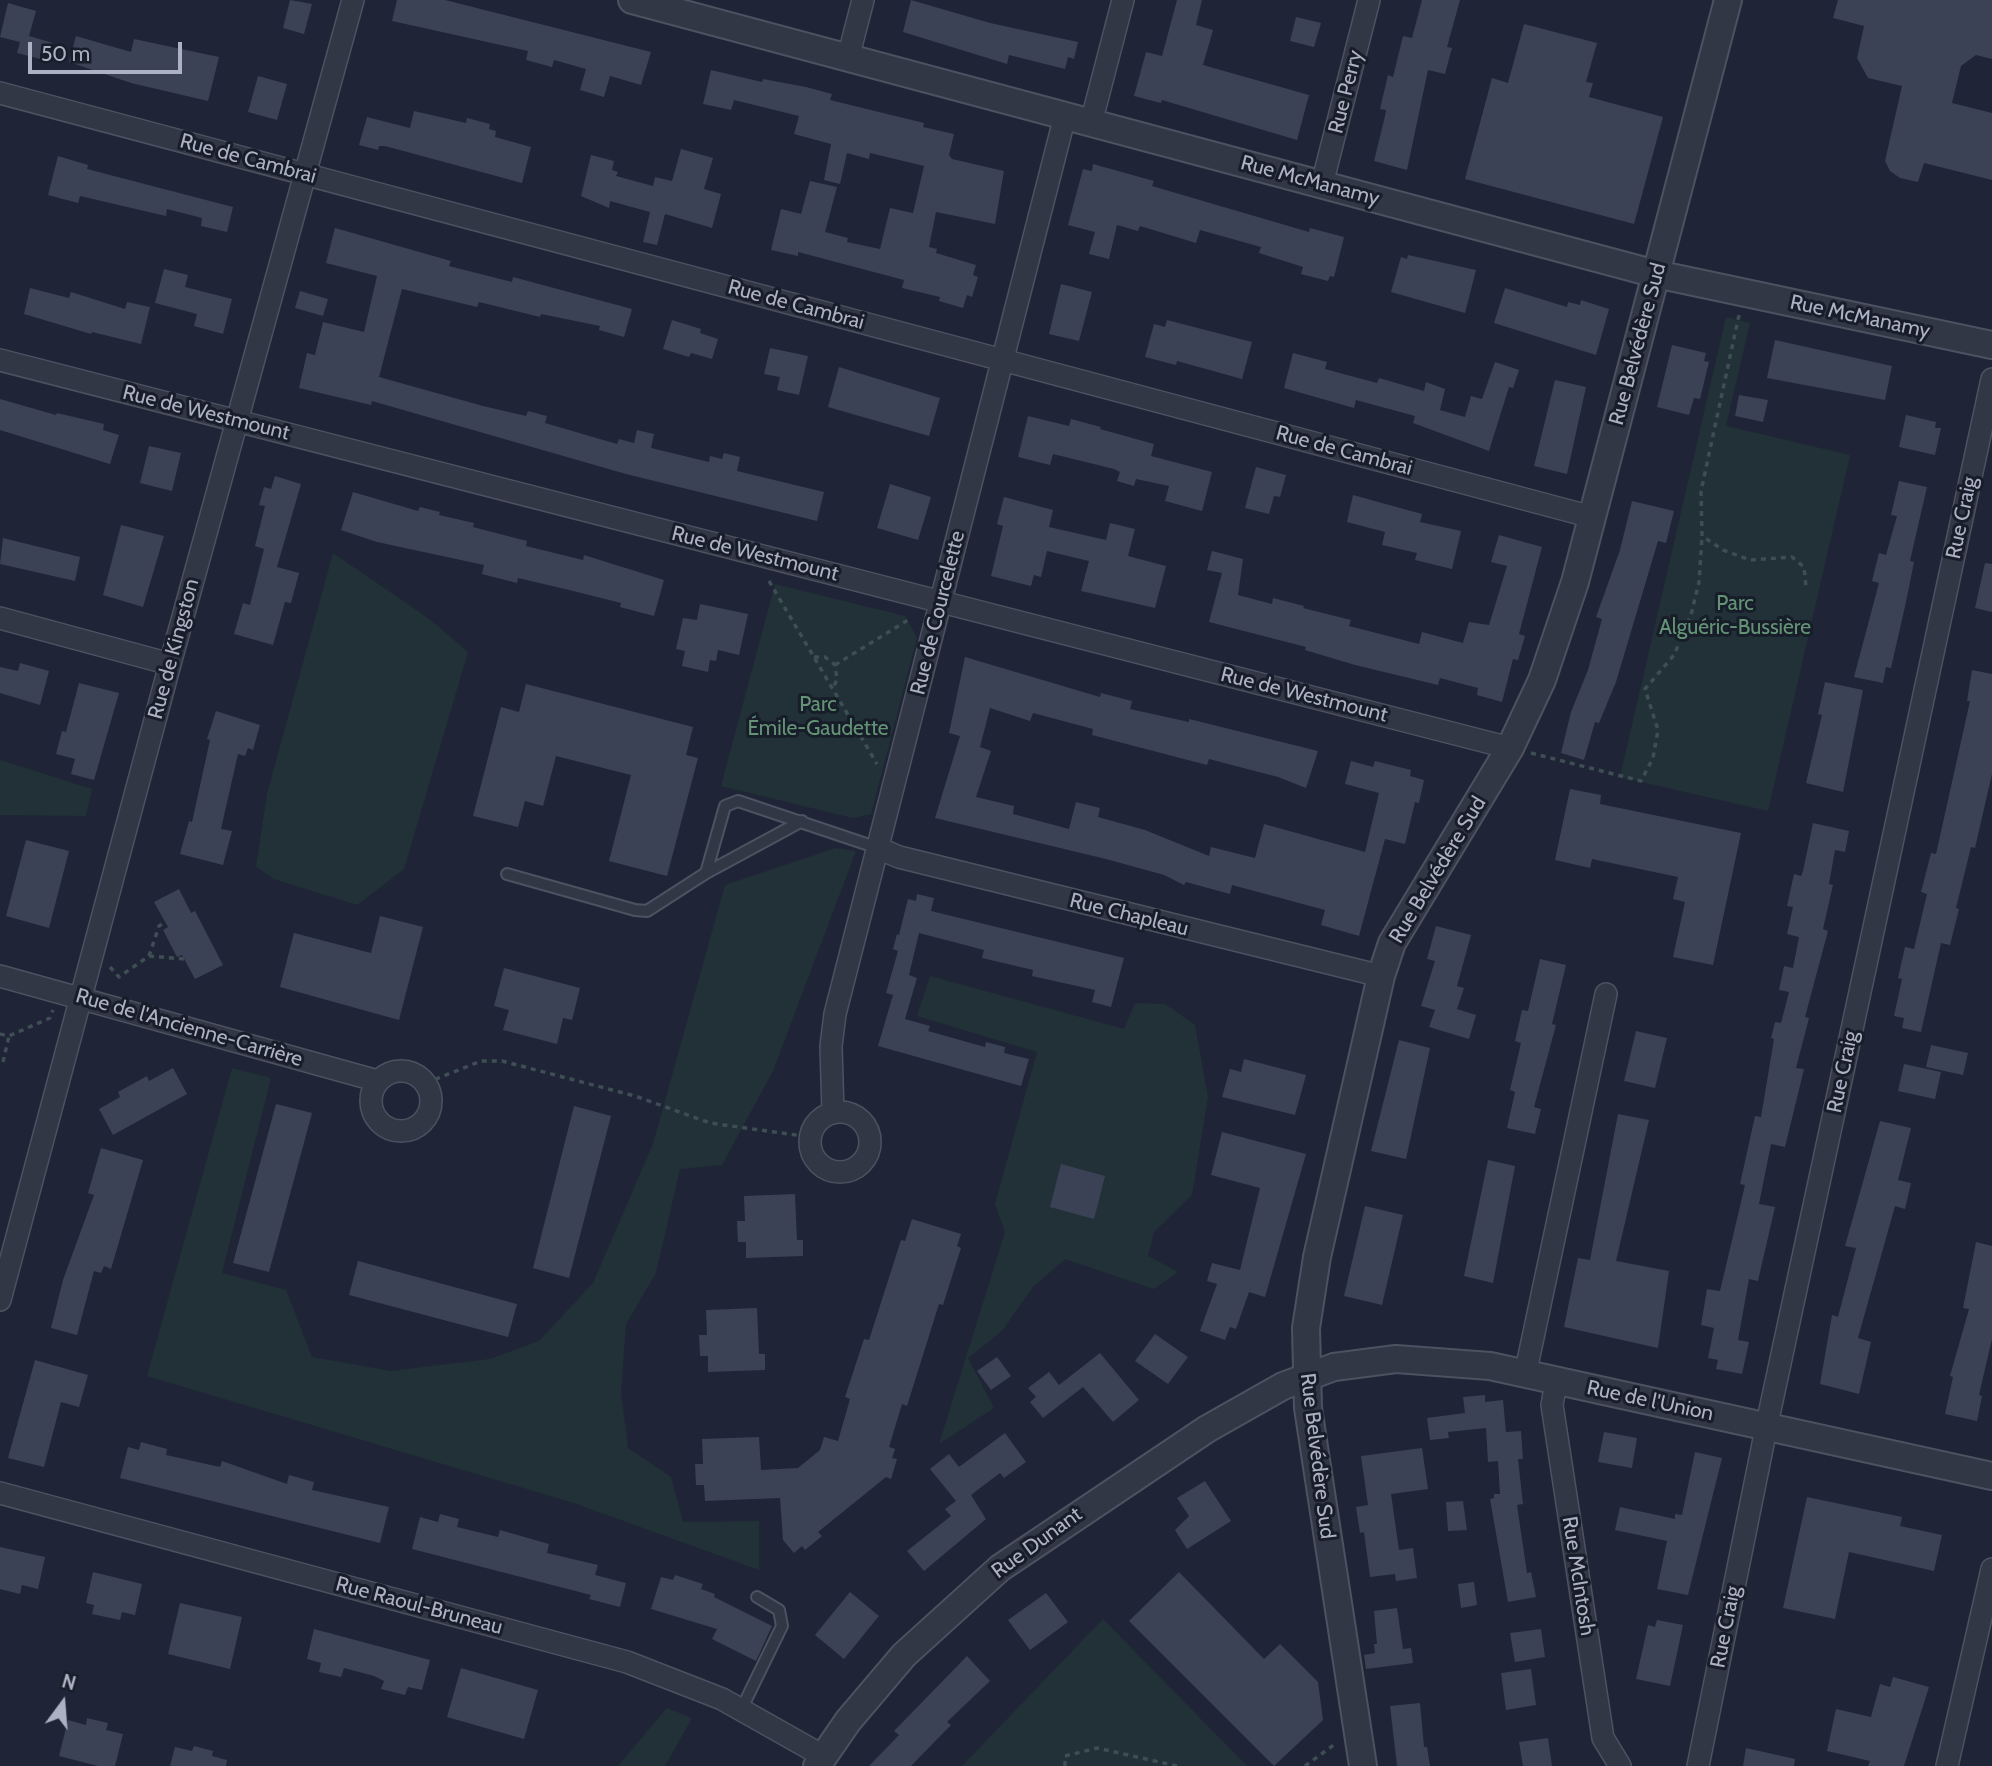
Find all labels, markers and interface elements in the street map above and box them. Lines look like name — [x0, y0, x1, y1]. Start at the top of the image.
scale bar — [32, 28, 186, 72]
text: 50 m — [41, 41, 90, 66]
street label: Rue Perry — [1323, 48, 1369, 136]
street label: Rue de Cambrai — [177, 129, 319, 189]
street label: Rue McManamy — [1238, 150, 1382, 212]
street label: Rue Belvédère Sud — [1604, 260, 1672, 428]
street label: Rue de Cambrai — [725, 275, 867, 335]
street label: Rue McManamy — [1788, 290, 1932, 344]
street label: Rue de Westmount — [120, 380, 292, 446]
street label: Rue de Cambrai — [1273, 421, 1415, 481]
street label: Rue Craig — [1941, 475, 1983, 561]
street label: Rue de Westmount — [669, 521, 841, 587]
street label: Rue de Courcelette — [905, 528, 971, 698]
street label: Rue de Kingston — [143, 576, 205, 722]
park label: Parc Alguéric-Bussière — [1659, 591, 1811, 641]
street label: Rue de Westmount — [1218, 662, 1390, 728]
park label: Parc Émile-Gaudette — [747, 692, 889, 742]
street label: Rue Belvédère Sud — [1384, 792, 1492, 948]
street label: Rue Chapleau — [1067, 888, 1191, 942]
street label: Rue de l'Ancienne-Carrière — [73, 984, 305, 1072]
street label: Rue Craig — [1822, 1029, 1864, 1115]
street label: Rue Belvédère Sud — [1294, 1372, 1340, 1540]
street label: Rue de l'Union — [1584, 1375, 1716, 1427]
street label: Rue Dunant — [987, 1502, 1087, 1584]
street label: Rue McIntosh — [1556, 1515, 1600, 1637]
street label: Rue Raoul-Bruneau — [333, 1572, 505, 1640]
street label: Rue Craig — [1706, 1584, 1746, 1670]
north arrow — [28, 1668, 98, 1738]
text: N — [59, 1669, 79, 1695]

